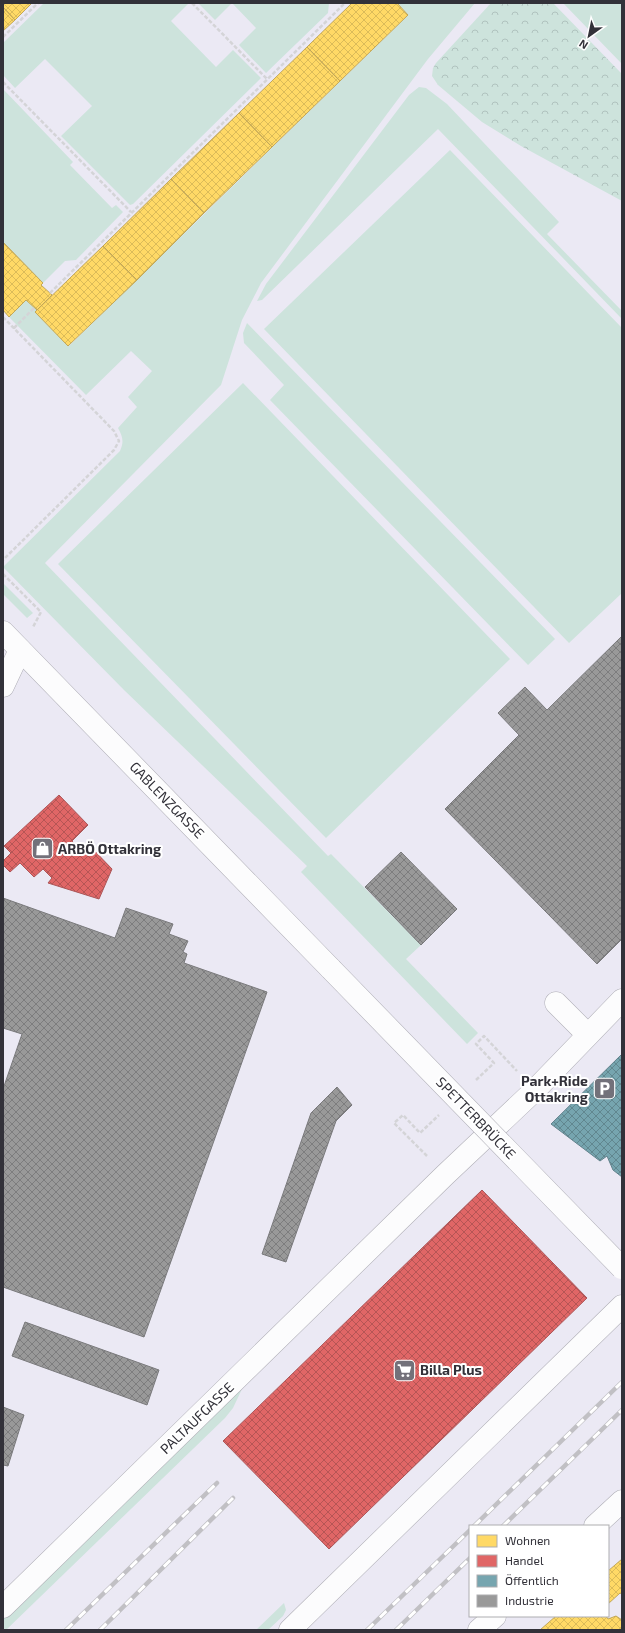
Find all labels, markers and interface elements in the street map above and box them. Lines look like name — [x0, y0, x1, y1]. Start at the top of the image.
north arrow — [569, 16, 609, 56]
text: N — [576, 37, 590, 52]
street label: GABLENZGASSE — [127, 758, 208, 842]
shop icon: ARBÖ Ottakring — [30, 836, 56, 862]
place label: ARBÖ Ottakring — [58, 840, 161, 857]
place label: Park+Ride Ottakring — [521, 1072, 588, 1105]
street label: SPETTERBRÜCKE — [433, 1073, 520, 1162]
parking icon: Park+Ride Ottakring — [591, 1076, 617, 1102]
supermarket icon: Billa Plus — [392, 1357, 418, 1383]
place label: Billa Plus — [420, 1361, 482, 1378]
street label: PALTAUFGASSE — [156, 1378, 237, 1457]
legend — [469, 1525, 609, 1617]
text: Wohnen — [505, 1533, 550, 1547]
text: Handel — [505, 1553, 544, 1567]
text: Öffentlich — [505, 1573, 559, 1587]
text: Industrie — [505, 1593, 554, 1607]

